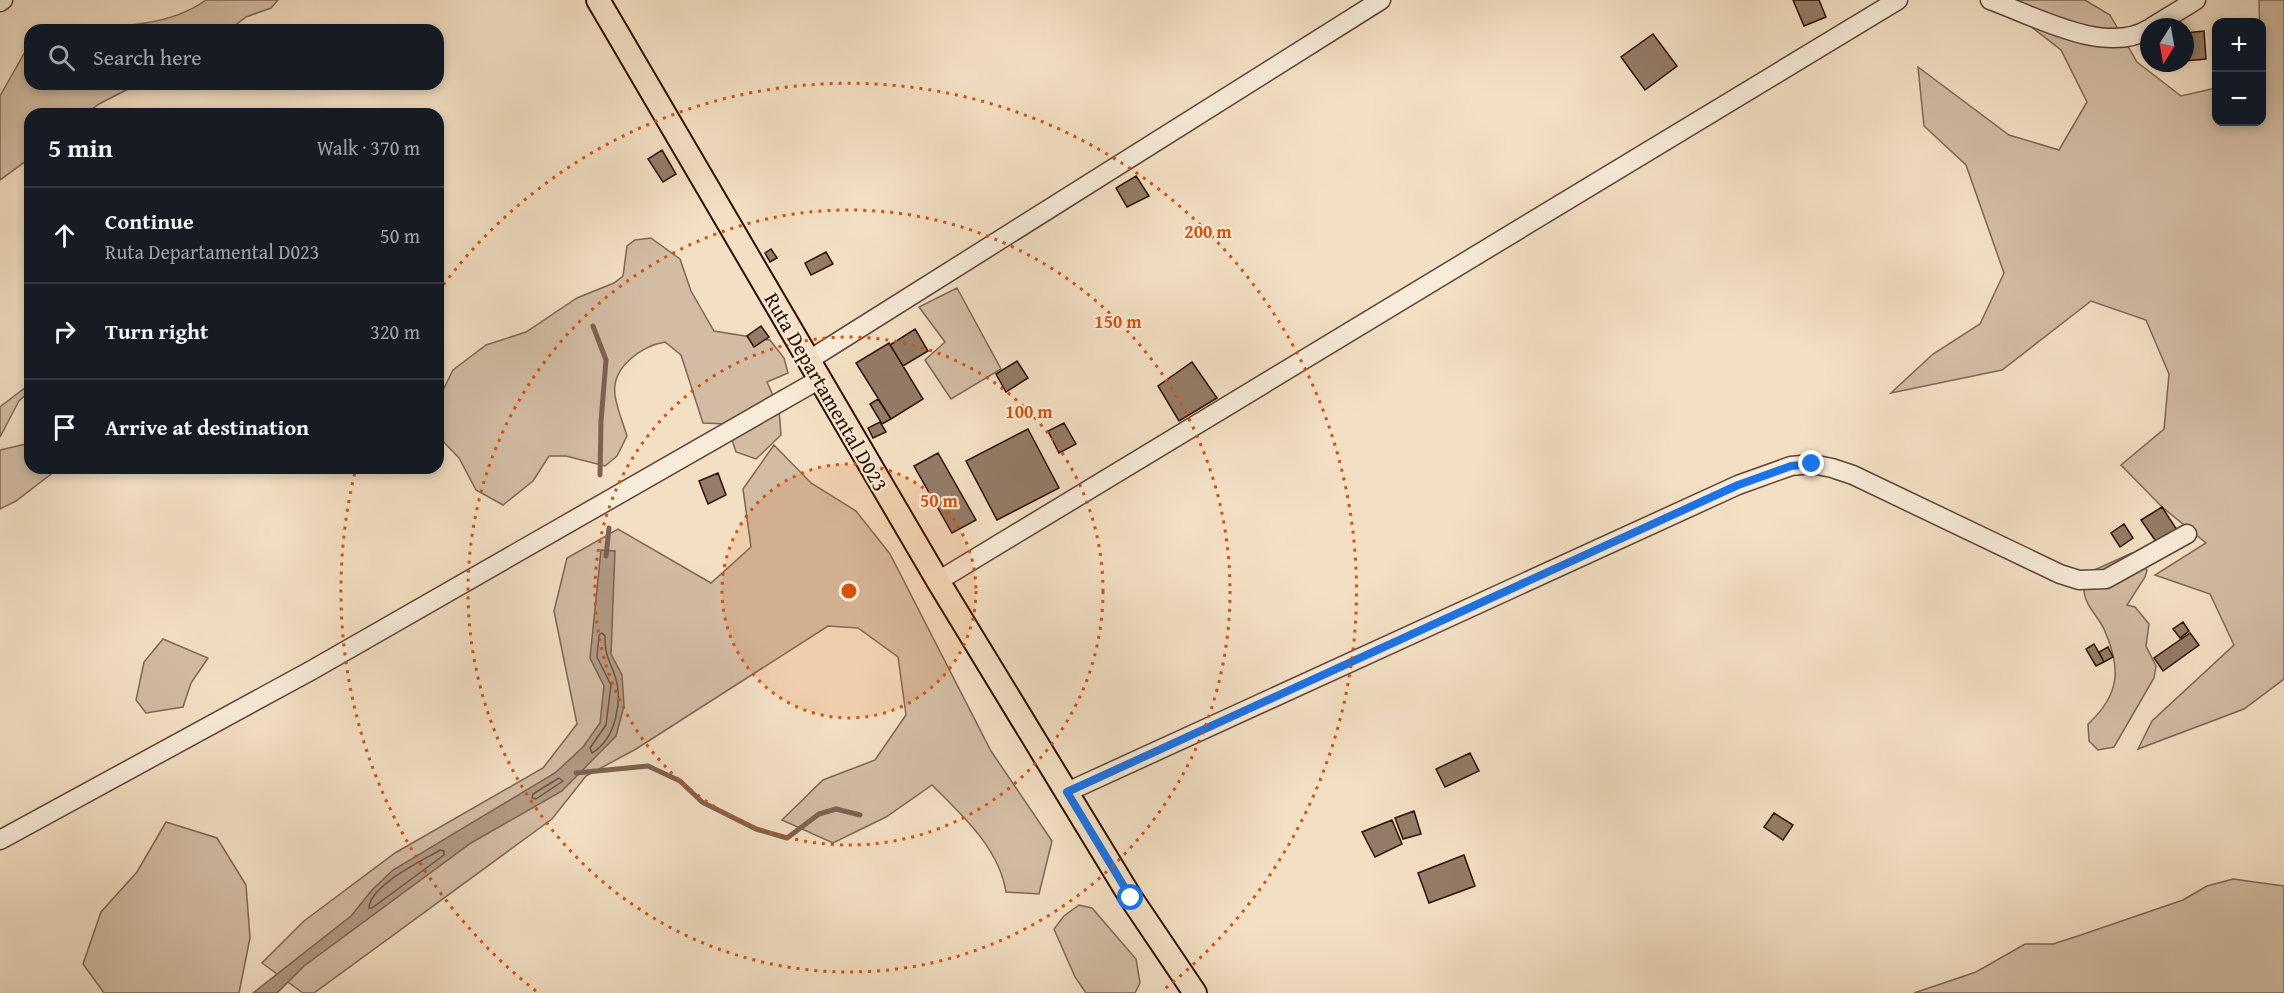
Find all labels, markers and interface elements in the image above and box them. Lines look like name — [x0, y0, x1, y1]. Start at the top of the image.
north arrow — [2140, 18, 2194, 72]
map controls — [2212, 18, 2266, 126]
button: + — [2212, 18, 2266, 72]
search box — [24, 24, 444, 90]
icon: search — [45, 41, 78, 74]
text: Search here — [93, 41, 202, 73]
button: − — [2212, 72, 2266, 126]
text: 5 min — [48, 128, 113, 167]
text: Walk · 370 m — [317, 133, 420, 162]
text: Continue — [105, 205, 194, 237]
text: 200 m — [1184, 218, 1232, 245]
icon: ahead — [48, 219, 81, 252]
text: 50 m — [380, 221, 420, 250]
text: Ruta Departamental D023 — [105, 237, 319, 266]
street label: Ruta Departamental D023 — [757, 287, 896, 497]
text: 150 m — [1094, 308, 1142, 335]
icon: right — [48, 315, 81, 348]
text: Turn right — [105, 315, 208, 347]
text: 320 m — [370, 317, 420, 346]
text: 100 m — [1005, 398, 1053, 425]
icon: arrive — [48, 411, 81, 444]
text: Arrive at destination — [105, 411, 309, 443]
route end — [1798, 450, 1824, 476]
text: 50 m — [920, 487, 959, 514]
centre of rings — [839, 581, 859, 601]
route start — [1117, 884, 1143, 910]

